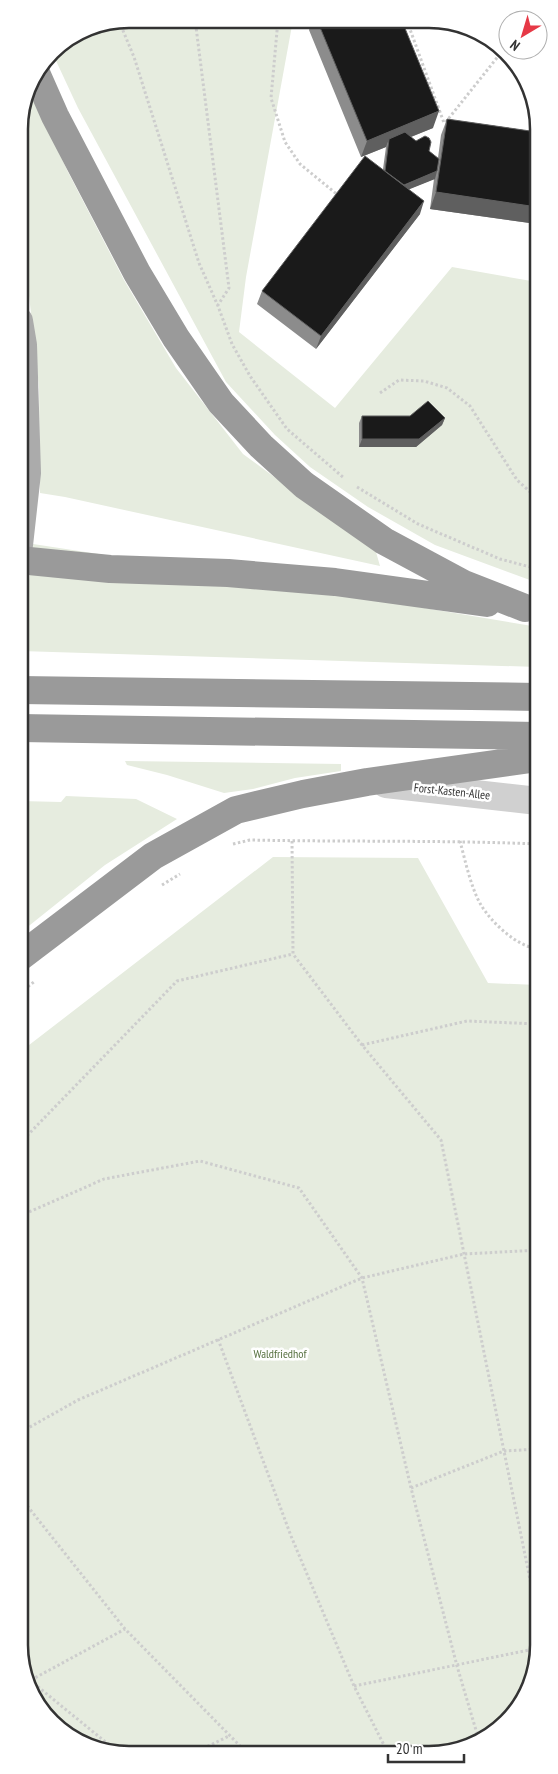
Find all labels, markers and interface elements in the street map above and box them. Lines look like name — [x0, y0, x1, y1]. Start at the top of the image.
north arrow — [498, 10, 548, 60]
text: N — [506, 36, 524, 55]
street label: Forst-Kasten-Allee — [413, 780, 491, 802]
park label: Waldfriedhof — [253, 1346, 307, 1361]
scale bar — [388, 1732, 464, 1764]
text: 20 m — [396, 1739, 422, 1758]

